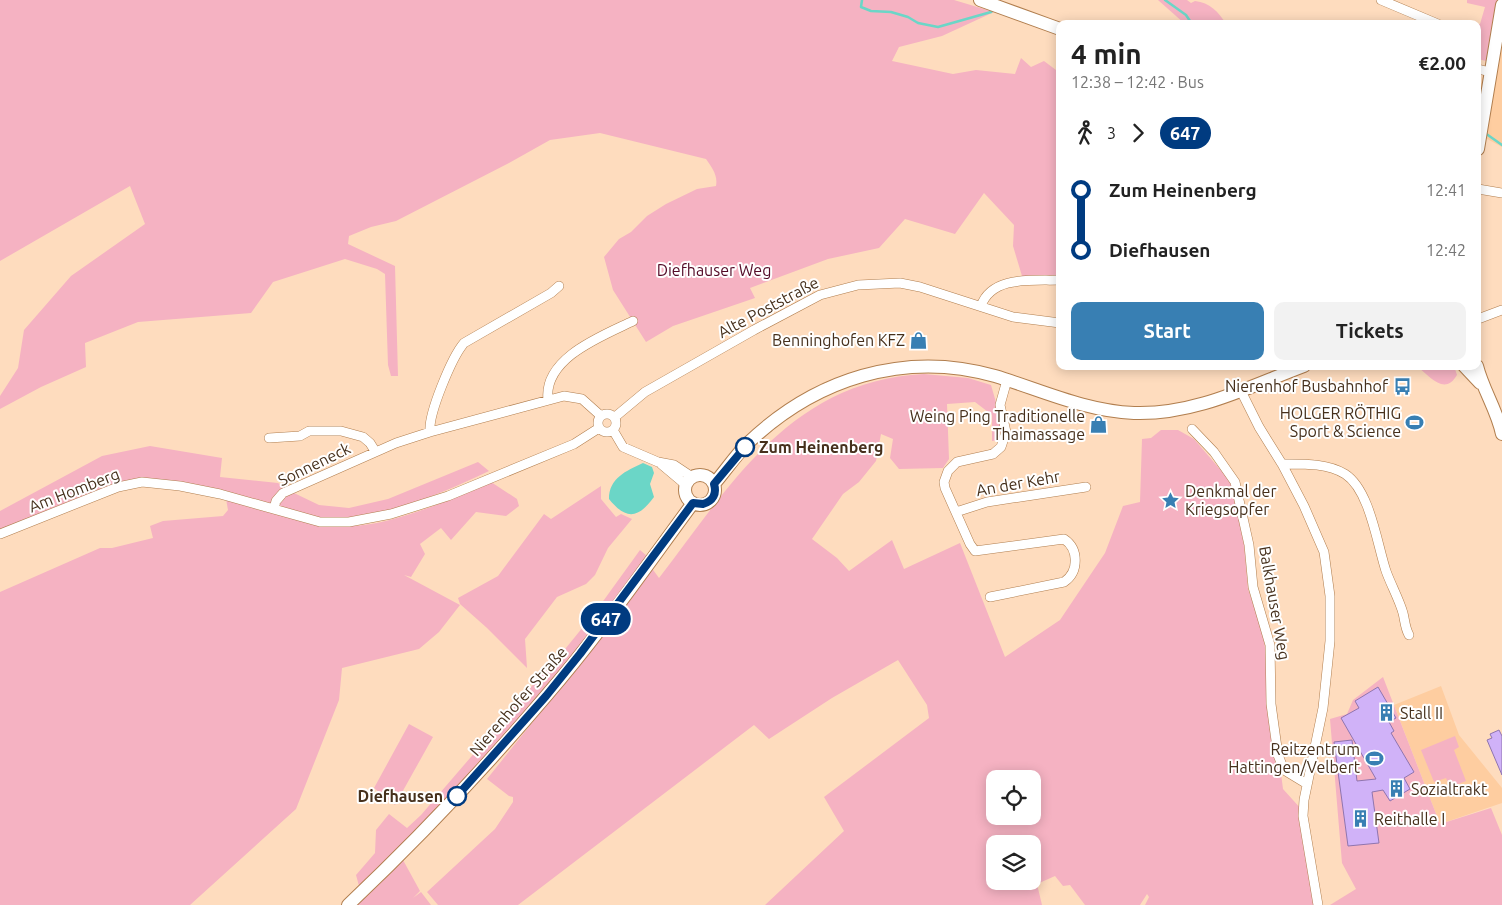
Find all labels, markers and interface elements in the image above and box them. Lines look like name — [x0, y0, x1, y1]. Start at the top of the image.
text: 4 min — [1071, 38, 1142, 69]
text: €2.00 — [1418, 52, 1466, 74]
text: 12:38 – 12:42 · Bus — [1071, 73, 1204, 91]
icon: walk — [1071, 119, 1099, 147]
icon: forward — [1124, 119, 1152, 147]
text: 647 — [1170, 123, 1201, 143]
text: 3 — [1107, 124, 1116, 142]
text: Zum Heinenberg — [1109, 179, 1257, 201]
text: 12:41 — [1426, 181, 1466, 199]
text: Diefhausen — [1109, 239, 1210, 261]
text: 12:42 — [1426, 241, 1466, 259]
park label: Diefhauser Weg — [657, 261, 771, 279]
street label: Alte Poststraße — [715, 273, 821, 341]
button: Start — [1071, 302, 1264, 360]
button: Tickets — [1274, 302, 1466, 360]
shop icon: Benninghofen KFZ — [909, 330, 929, 350]
place label: Benninghofen KFZ — [772, 331, 905, 349]
bus stop icon: Nierenhof Busbahnhof — [1392, 376, 1412, 396]
place label: Nierenhof Busbahnhof — [1225, 377, 1389, 395]
place label: HOLGER RÖTHIG Sport & Science — [1280, 404, 1401, 440]
place label: Weing Ping Traditionelle Thaimassage — [910, 407, 1085, 443]
sports icon: HOLGER RÖTHIG Sport & Science — [1405, 412, 1425, 432]
shop icon: Weing Ping Traditionelle Thaimassage — [1089, 415, 1109, 435]
marker: Zum Heinenberg — [735, 437, 755, 457]
place label: Zum Heinenberg — [759, 438, 883, 456]
street label: Sonneneck — [275, 439, 353, 489]
street label: Am Homberg — [26, 464, 122, 516]
street label: An der Kehr — [975, 467, 1061, 499]
place label: Denkmal der Kriegsopfer — [1185, 482, 1277, 518]
place icon: Denkmal der Kriegsopfer — [1161, 490, 1181, 510]
street label: Balkhauser Weg — [1256, 545, 1294, 661]
line badge: 647 — [577, 603, 635, 635]
text: 647 — [591, 609, 621, 629]
street label: Nierenhofer Straße — [466, 643, 570, 759]
building icon: Stall II — [1376, 703, 1396, 723]
place label: Stall II — [1400, 704, 1443, 722]
place label: Reitzentrum Hattingen/Velbert — [1228, 740, 1361, 776]
sports icon: Reitzentrum Hattingen/Velbert — [1364, 748, 1384, 768]
map controls — [986, 770, 1041, 890]
button: locate — [986, 770, 1041, 825]
building icon: Sozialtrakt — [1387, 779, 1407, 799]
place label: Sozialtrakt — [1411, 780, 1488, 798]
marker: Diefhausen — [447, 786, 467, 806]
place label: Diefhausen — [358, 787, 443, 805]
building icon: Reithalle I — [1350, 809, 1370, 829]
place label: Reithalle I — [1374, 810, 1445, 828]
button: layers — [986, 835, 1041, 890]

